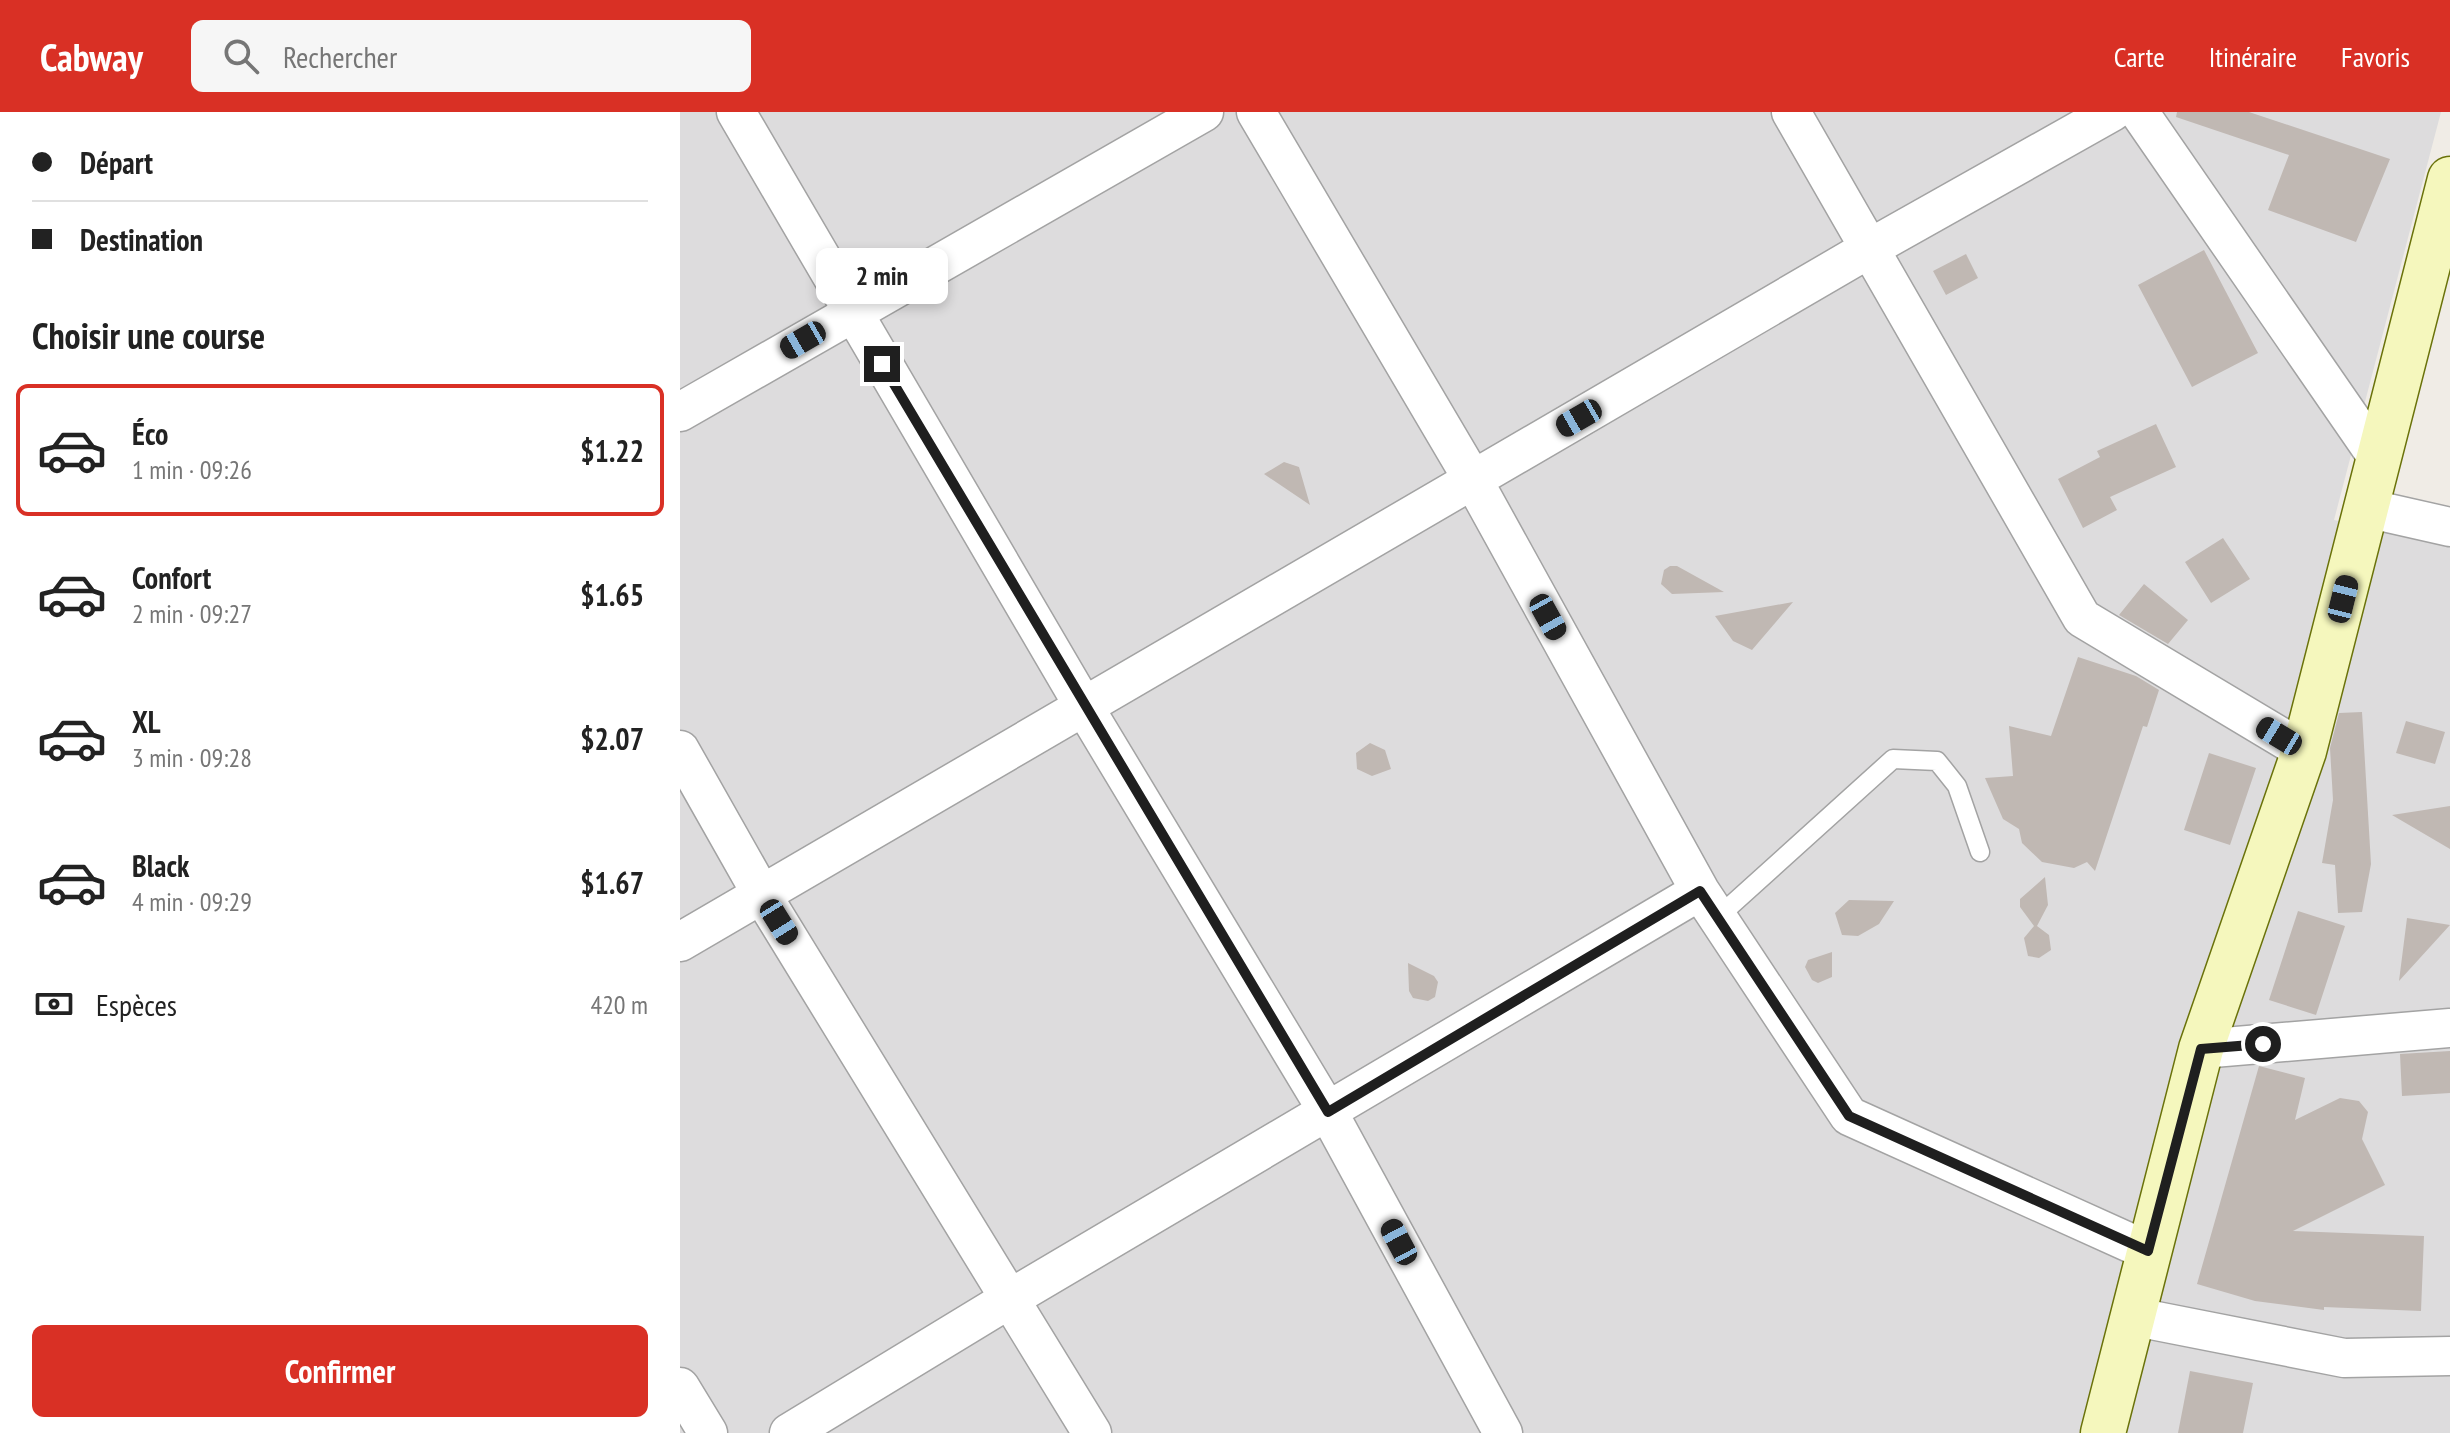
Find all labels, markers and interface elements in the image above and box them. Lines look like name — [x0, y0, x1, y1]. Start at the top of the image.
search box — [191, 20, 751, 92]
text: Cabway — [40, 32, 143, 81]
icon: search — [219, 34, 263, 78]
text: Rechercher — [283, 37, 397, 76]
text: Carte — [2114, 38, 2165, 75]
text: Itinéraire — [2209, 38, 2297, 75]
text: Favoris — [2341, 38, 2410, 75]
text: Départ — [80, 143, 153, 182]
text: Destination — [80, 220, 203, 259]
callout: 2 min — [816, 248, 948, 304]
text: 2 min — [856, 259, 908, 292]
text: Choisir une course — [32, 312, 265, 359]
car — [776, 318, 830, 362]
route end — [864, 346, 900, 382]
car — [1552, 396, 1606, 440]
icon: car — [36, 414, 108, 486]
text: Éco — [132, 414, 168, 453]
text: $1.22 — [580, 431, 644, 470]
text: 1 min · 09:26 — [132, 453, 252, 486]
icon: car — [36, 558, 108, 630]
text: Confort — [132, 558, 211, 597]
car — [2326, 573, 2360, 625]
text: $1.65 — [580, 575, 644, 614]
car — [1526, 590, 1570, 644]
text: 2 min · 09:27 — [132, 597, 252, 630]
icon: car — [36, 702, 108, 774]
text: XL — [132, 702, 161, 741]
car — [2252, 713, 2306, 759]
text: $2.07 — [580, 719, 644, 758]
text: 3 min · 09:28 — [132, 741, 252, 774]
icon: car — [36, 846, 108, 918]
text: Black — [132, 846, 189, 885]
text: $1.67 — [580, 863, 644, 902]
text: 4 min · 09:29 — [132, 885, 252, 918]
car — [756, 895, 802, 949]
icon: cash — [32, 982, 76, 1026]
text: Espèces — [96, 985, 177, 1024]
text: 420 m — [590, 988, 648, 1021]
route start — [2245, 1026, 2281, 1062]
car — [1377, 1215, 1421, 1269]
button: Confirmer — [32, 1325, 648, 1417]

